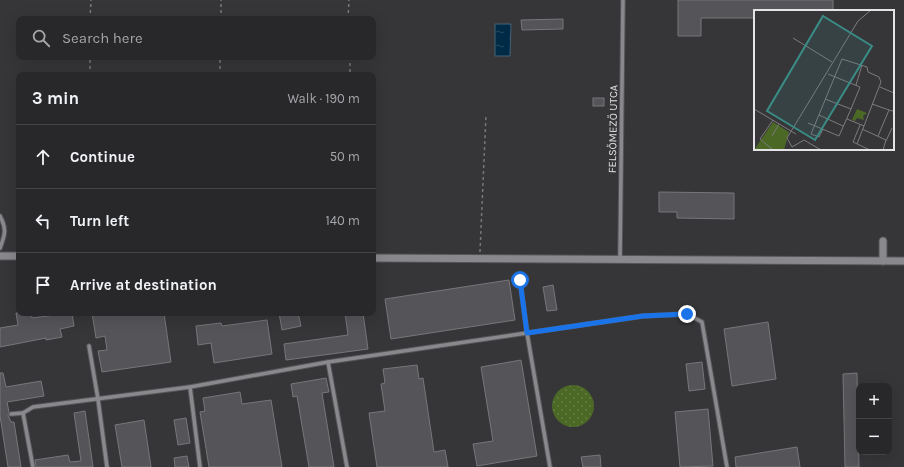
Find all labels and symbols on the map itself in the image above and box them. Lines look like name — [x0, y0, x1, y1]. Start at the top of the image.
inset map — [754, 10, 894, 150]
street label: FELSŐMEZŐ UTCA — [605, 84, 620, 173]
route start — [511, 271, 529, 289]
route end — [678, 305, 696, 323]

